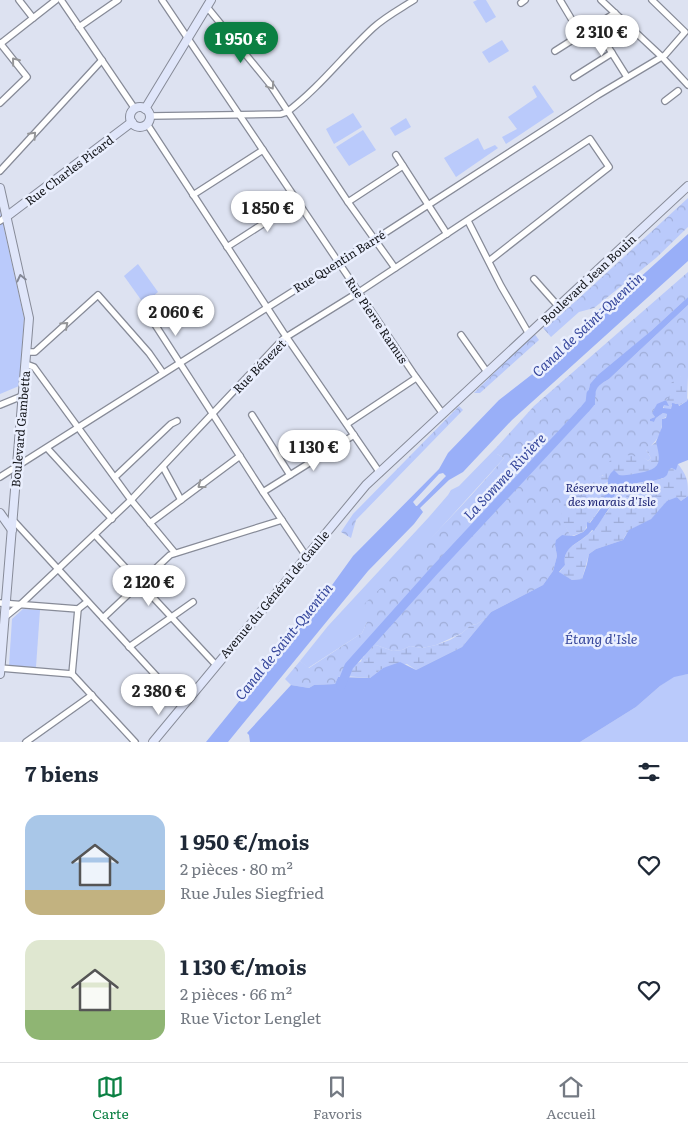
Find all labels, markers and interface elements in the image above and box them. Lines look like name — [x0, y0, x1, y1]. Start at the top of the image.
pin: 2 310 € — [556, 15, 648, 57]
text: 2 310 € — [576, 19, 628, 43]
pin: 1 950 € — [195, 22, 287, 64]
text: 1 950 € — [215, 26, 267, 50]
one-way arrow — [11, 58, 20, 67]
one-way arrow — [264, 81, 274, 90]
street label: Rue Charles Picard — [21, 130, 118, 209]
one-way arrow — [27, 131, 36, 140]
pin: 1 850 € — [222, 190, 314, 233]
text: 1 850 € — [242, 195, 294, 219]
street label: Rue Quentin Barré — [289, 225, 389, 297]
street label: Boulevard Jean Bouin — [536, 230, 640, 328]
water label: Canal de Saint-Quentin — [527, 267, 647, 381]
street label: Rue Pierre Ramus — [341, 273, 413, 367]
one-way arrow — [16, 274, 26, 283]
pin: 2 060 € — [130, 294, 222, 337]
text: 2 060 € — [148, 299, 204, 323]
one-way arrow — [59, 321, 68, 330]
street label: Rue Bénezet — [228, 335, 290, 397]
street label: Boulevard Gambetta — [6, 369, 34, 488]
water label: La Somme Rivière — [458, 428, 550, 524]
pin: 1 130 € — [268, 430, 360, 472]
text: 1 130 € — [289, 434, 339, 458]
park label: Réserve naturelle des marais d'Isle — [565, 478, 659, 510]
one-way arrow — [198, 480, 207, 488]
street label: Avenue du Général de Gaulle — [215, 526, 333, 662]
pin: 2 120 € — [103, 564, 195, 607]
text: 2 120 € — [123, 569, 175, 593]
water label: Canal de Saint-Quentin — [229, 578, 337, 704]
water label: Étang d'Isle — [565, 628, 638, 648]
pin: 2 380 € — [113, 674, 205, 716]
text: 2 380 € — [132, 678, 186, 702]
text: 7 biens — [25, 757, 98, 788]
icon: filters — [635, 758, 663, 786]
text: 1 950 €/mois — [180, 825, 309, 856]
icon: home — [65, 835, 125, 895]
icon: heart — [635, 851, 663, 879]
text: 2 pièces · 80 m² — [180, 856, 293, 880]
text: Rue Jules Siegfried — [180, 880, 324, 904]
text: 1 130 €/mois — [180, 950, 306, 981]
icon: home — [65, 960, 125, 1020]
icon: heart — [635, 976, 663, 1004]
text: 2 pièces · 66 m² — [180, 981, 292, 1005]
text: Rue Victor Lenglet — [180, 1005, 321, 1029]
tab: Carte — [92, 1073, 129, 1123]
tab: Favoris — [313, 1073, 362, 1123]
tab: Accueil — [546, 1073, 596, 1123]

